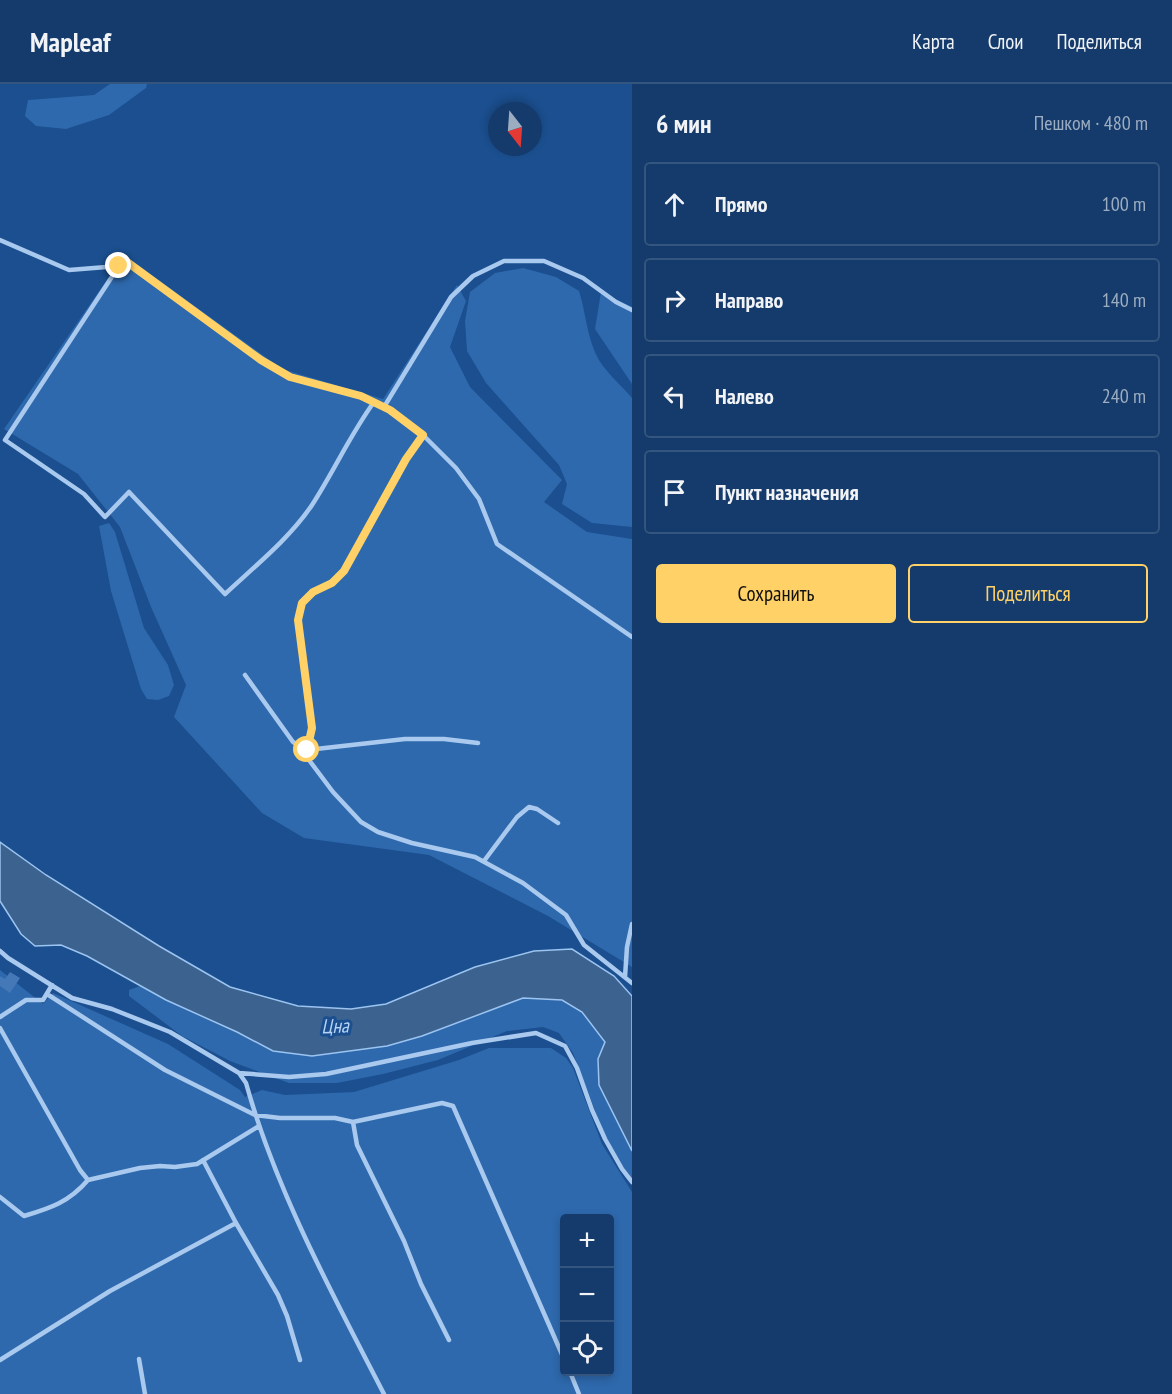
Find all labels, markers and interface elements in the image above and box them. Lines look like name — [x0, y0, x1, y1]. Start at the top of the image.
text: Mapleaf — [30, 23, 111, 60]
text: Карта — [912, 28, 955, 55]
text: Слои — [988, 28, 1023, 55]
text: Поделиться — [1056, 28, 1142, 55]
north arrow — [488, 102, 542, 156]
text: 6 мин — [656, 107, 711, 140]
text: Пешком · 480 m — [1034, 110, 1148, 136]
icon: ahead — [658, 188, 691, 221]
text: Прямо — [715, 190, 768, 218]
text: 100 m — [1102, 191, 1146, 217]
route end — [105, 252, 131, 278]
icon: right — [658, 284, 691, 317]
text: Направо — [715, 286, 783, 314]
text: 140 m — [1102, 287, 1146, 313]
icon: left — [658, 380, 691, 413]
text: Налево — [715, 382, 774, 410]
text: 240 m — [1102, 383, 1146, 409]
icon: arrive — [658, 476, 691, 509]
text: Пункт назначения — [715, 478, 859, 506]
button: Сохранить — [656, 564, 896, 623]
button: Поделиться — [908, 564, 1148, 623]
route start — [293, 736, 319, 762]
water label: Цна — [321, 1012, 350, 1039]
map controls — [560, 1214, 614, 1376]
button: + — [560, 1214, 614, 1268]
button: − — [560, 1268, 614, 1322]
button: locate — [560, 1322, 614, 1376]

